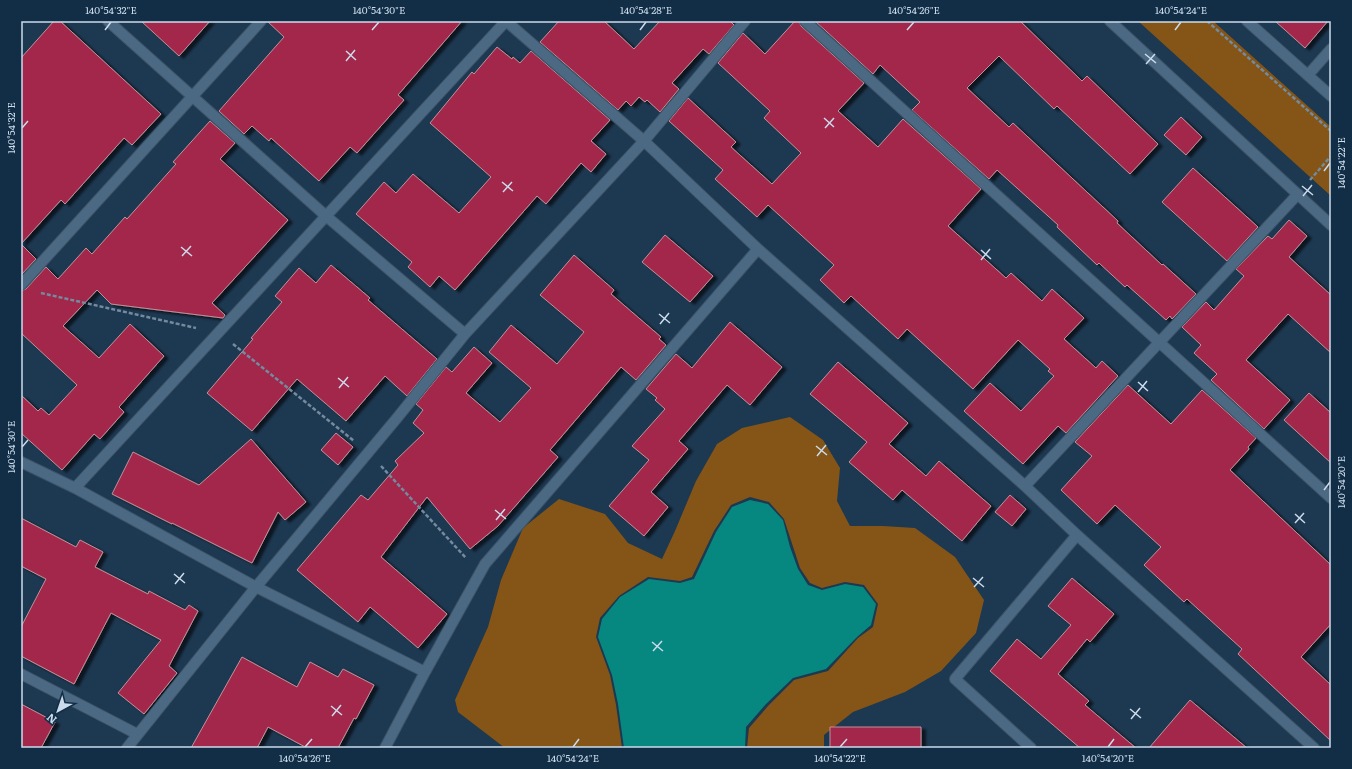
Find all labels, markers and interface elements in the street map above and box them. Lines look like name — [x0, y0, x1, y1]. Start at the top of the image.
text: 140°54'32"E — [85, 2, 137, 17]
text: 140°54'30"E — [353, 2, 405, 17]
text: 140°54'28"E — [620, 2, 672, 17]
text: 140°54'26"E — [888, 2, 940, 17]
text: 140°54'24"E — [1155, 2, 1207, 17]
text: 140°54'32"E — [3, 102, 18, 154]
text: 140°54'22"E — [1333, 137, 1348, 189]
text: 140°54'30"E — [3, 421, 18, 473]
text: 140°54'20"E — [1333, 456, 1348, 508]
north arrow — [38, 691, 78, 731]
text: N — [42, 710, 60, 729]
text: 140°54'26"E — [279, 750, 331, 765]
text: 140°54'24"E — [547, 750, 599, 765]
text: 140°54'22"E — [814, 750, 866, 765]
text: 140°54'20"E — [1082, 750, 1134, 765]

